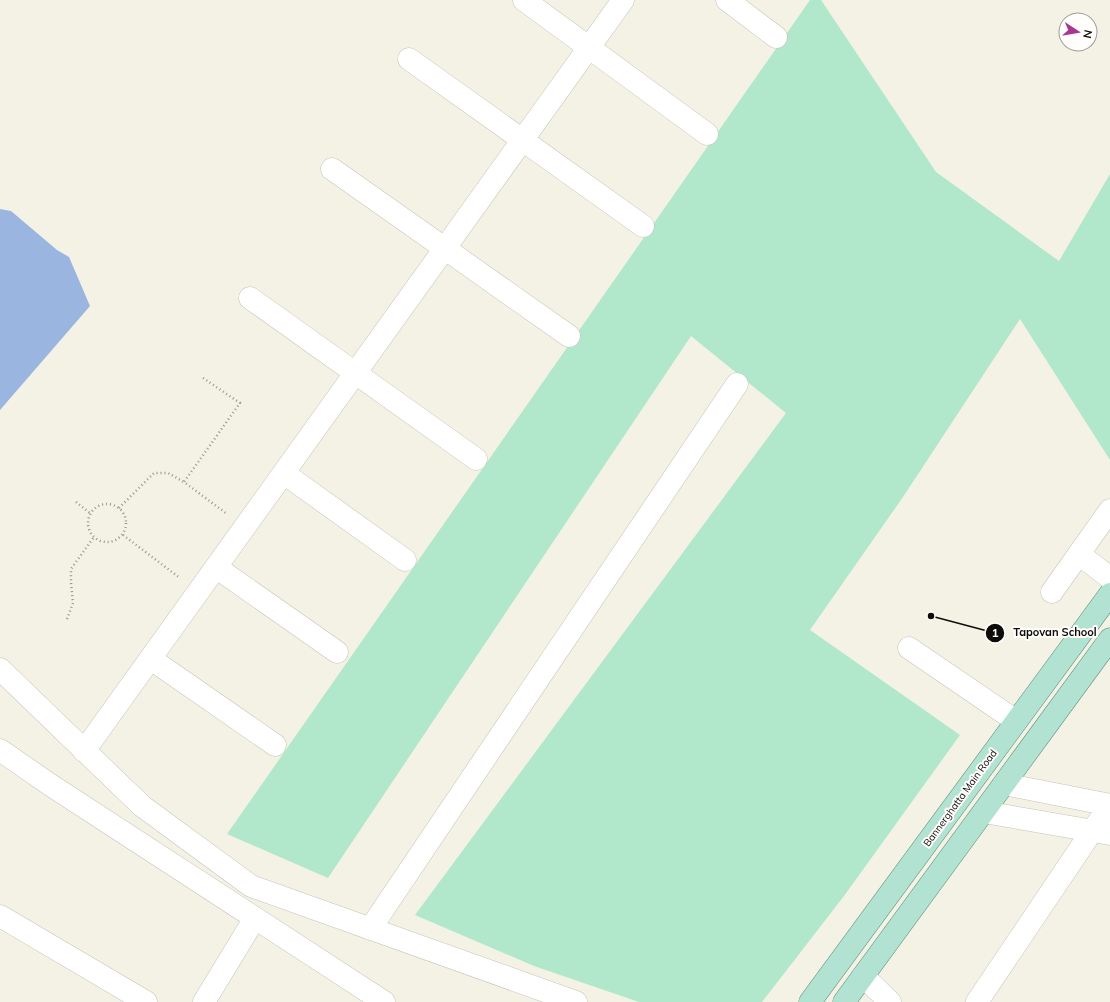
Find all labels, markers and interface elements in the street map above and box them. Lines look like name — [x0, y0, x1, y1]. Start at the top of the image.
north arrow — [1058, 12, 1098, 52]
text: N — [1080, 29, 1095, 40]
callout: Tapovan School — [985, 621, 1105, 644]
text: 1 — [991, 625, 999, 640]
text: Tapovan School — [1013, 625, 1097, 639]
street label: Bannerghatta Main Road — [920, 747, 1000, 849]

